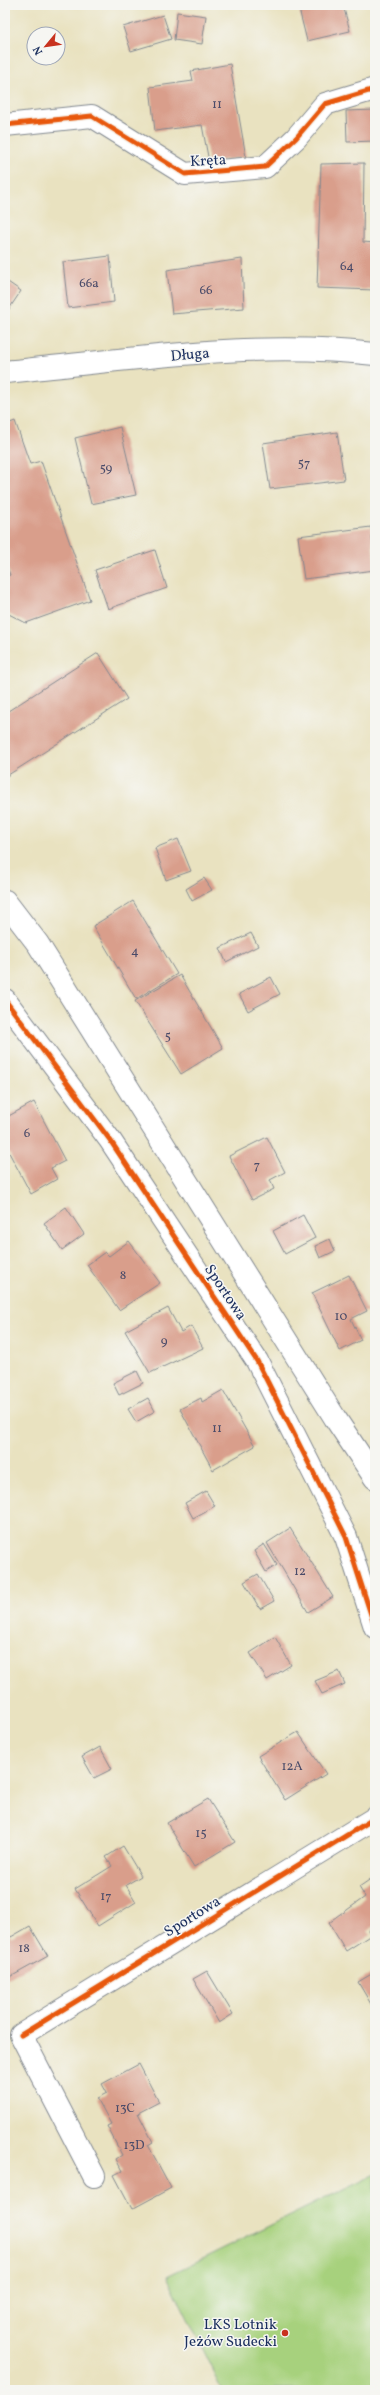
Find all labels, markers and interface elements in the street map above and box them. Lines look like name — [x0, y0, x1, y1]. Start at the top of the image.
north arrow — [26, 26, 66, 66]
text: N — [30, 43, 47, 57]
house number: 11 — [212, 96, 222, 114]
street label: Kręta — [189, 150, 227, 173]
house number: 64 — [340, 258, 354, 276]
house number: 66a — [79, 275, 99, 293]
house number: 66 — [199, 282, 213, 300]
street label: Długa — [170, 343, 210, 368]
house number: 57 — [298, 455, 310, 473]
house number: 59 — [100, 460, 113, 478]
house number: 4 — [131, 943, 139, 961]
house number: 5 — [165, 1028, 171, 1046]
house number: 6 — [24, 1125, 31, 1143]
house number: 7 — [254, 1157, 260, 1175]
street label: Sportowa — [198, 1261, 251, 1325]
house number: 8 — [120, 1267, 126, 1285]
house number: 10 — [335, 1308, 348, 1326]
house number: 9 — [161, 1333, 168, 1351]
house number: 11 — [212, 1420, 222, 1438]
house number: 12 — [294, 1563, 306, 1581]
house number: 12A — [281, 1758, 303, 1776]
house number: 15 — [195, 1825, 207, 1843]
house number: 17 — [100, 1888, 112, 1906]
street label: Sportowa — [160, 1892, 225, 1943]
house number: 18 — [18, 1940, 30, 1958]
house number: 13C — [115, 2100, 135, 2118]
house number: 13D — [123, 2137, 145, 2155]
place label: LKS Lotnik Jeżów Sudecki — [184, 2315, 277, 2353]
marker: LKS Lotnik Jeżów Sudecki — [280, 2328, 290, 2338]

